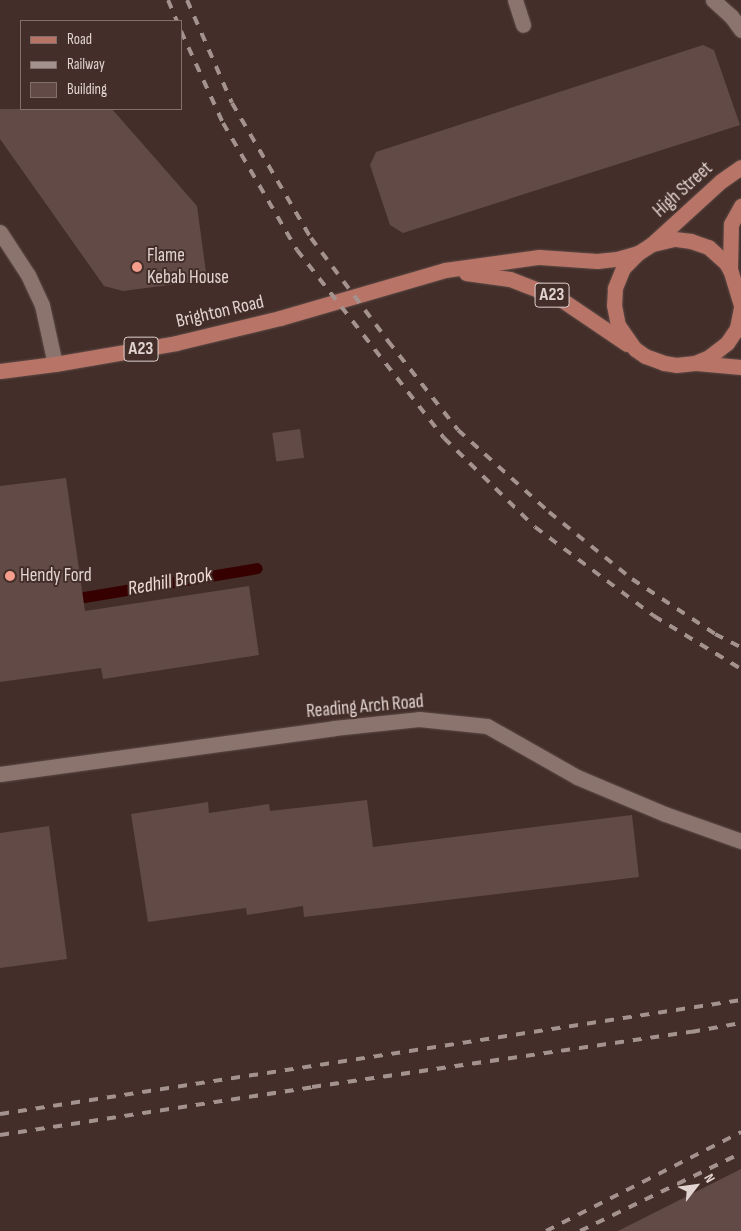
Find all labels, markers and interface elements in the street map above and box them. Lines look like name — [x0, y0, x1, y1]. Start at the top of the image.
legend — [20, 20, 182, 110]
text: Road — [67, 30, 92, 49]
text: Railway — [67, 55, 105, 74]
text: Building — [67, 80, 107, 99]
street label: High Street — [649, 157, 717, 223]
place label: Flame Kebab House — [147, 245, 229, 289]
marker: Flame Kebab House — [131, 261, 143, 273]
road number: A23 — [534, 280, 570, 310]
street label: Brighton Road — [174, 291, 266, 333]
road number: A23 — [124, 334, 158, 364]
water label: Redhill Brook — [126, 563, 214, 601]
place label: Hendy Ford — [20, 565, 92, 587]
marker: Hendy Ford — [4, 570, 16, 582]
street label: Reading Arch Road — [305, 691, 425, 723]
north arrow — [671, 1161, 721, 1211]
text: N — [700, 1171, 719, 1186]

